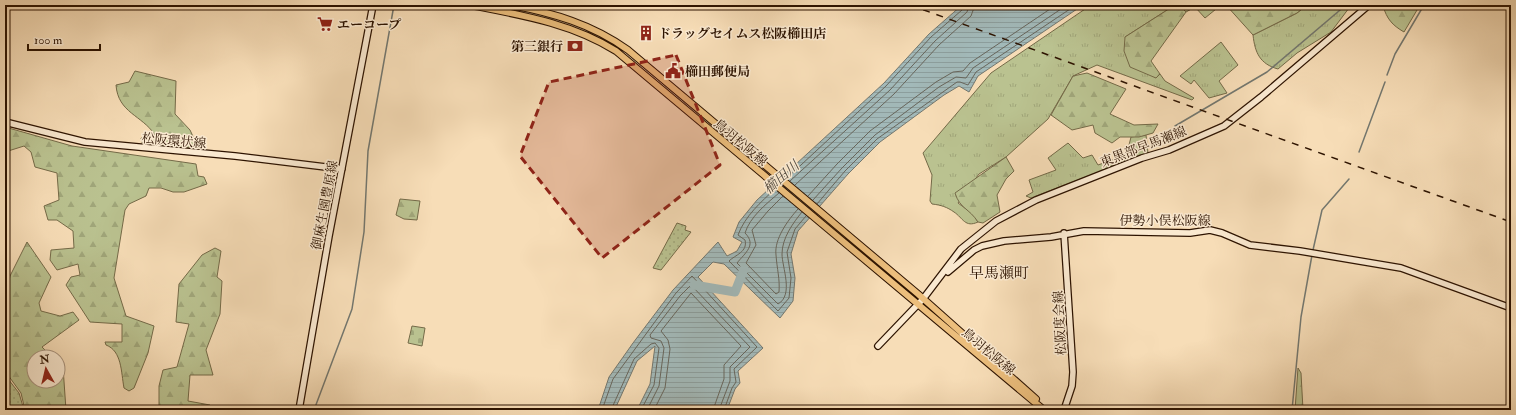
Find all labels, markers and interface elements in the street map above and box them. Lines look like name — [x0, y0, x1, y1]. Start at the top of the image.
supermarket icon: エーコープ — [316, 15, 334, 33]
place label: エーコープ — [337, 17, 401, 33]
building icon: ドラッグセイムス松阪櫛田店 — [637, 24, 655, 42]
scale bar — [28, 26, 100, 52]
place label: ドラッグセイムス松阪櫛田店 — [658, 26, 826, 42]
text: 100 m — [34, 33, 63, 48]
bank icon: 第三銀行 — [566, 37, 584, 55]
place label: 第三銀行 — [511, 39, 563, 55]
public building icon: 櫛田郵便局 — [664, 62, 682, 80]
place label: 櫛田郵便局 — [685, 64, 750, 80]
street label: 鳥羽松阪線 — [710, 116, 770, 170]
street label: 東黒部早馬瀬線 — [1098, 123, 1189, 171]
street label: 松阪環状線 — [141, 130, 207, 152]
water label: 櫛田川 — [760, 156, 804, 198]
street label: 御麻生園豊原線 — [308, 159, 342, 251]
street label: 伊勢小俣松阪線 — [1119, 213, 1211, 229]
district label: 早馬瀬町 — [969, 264, 1029, 283]
street label: 松阪度会線 — [1050, 290, 1070, 356]
street label: 鳥羽松阪線 — [958, 325, 1018, 379]
north arrow — [26, 349, 66, 389]
text: N — [38, 352, 52, 367]

